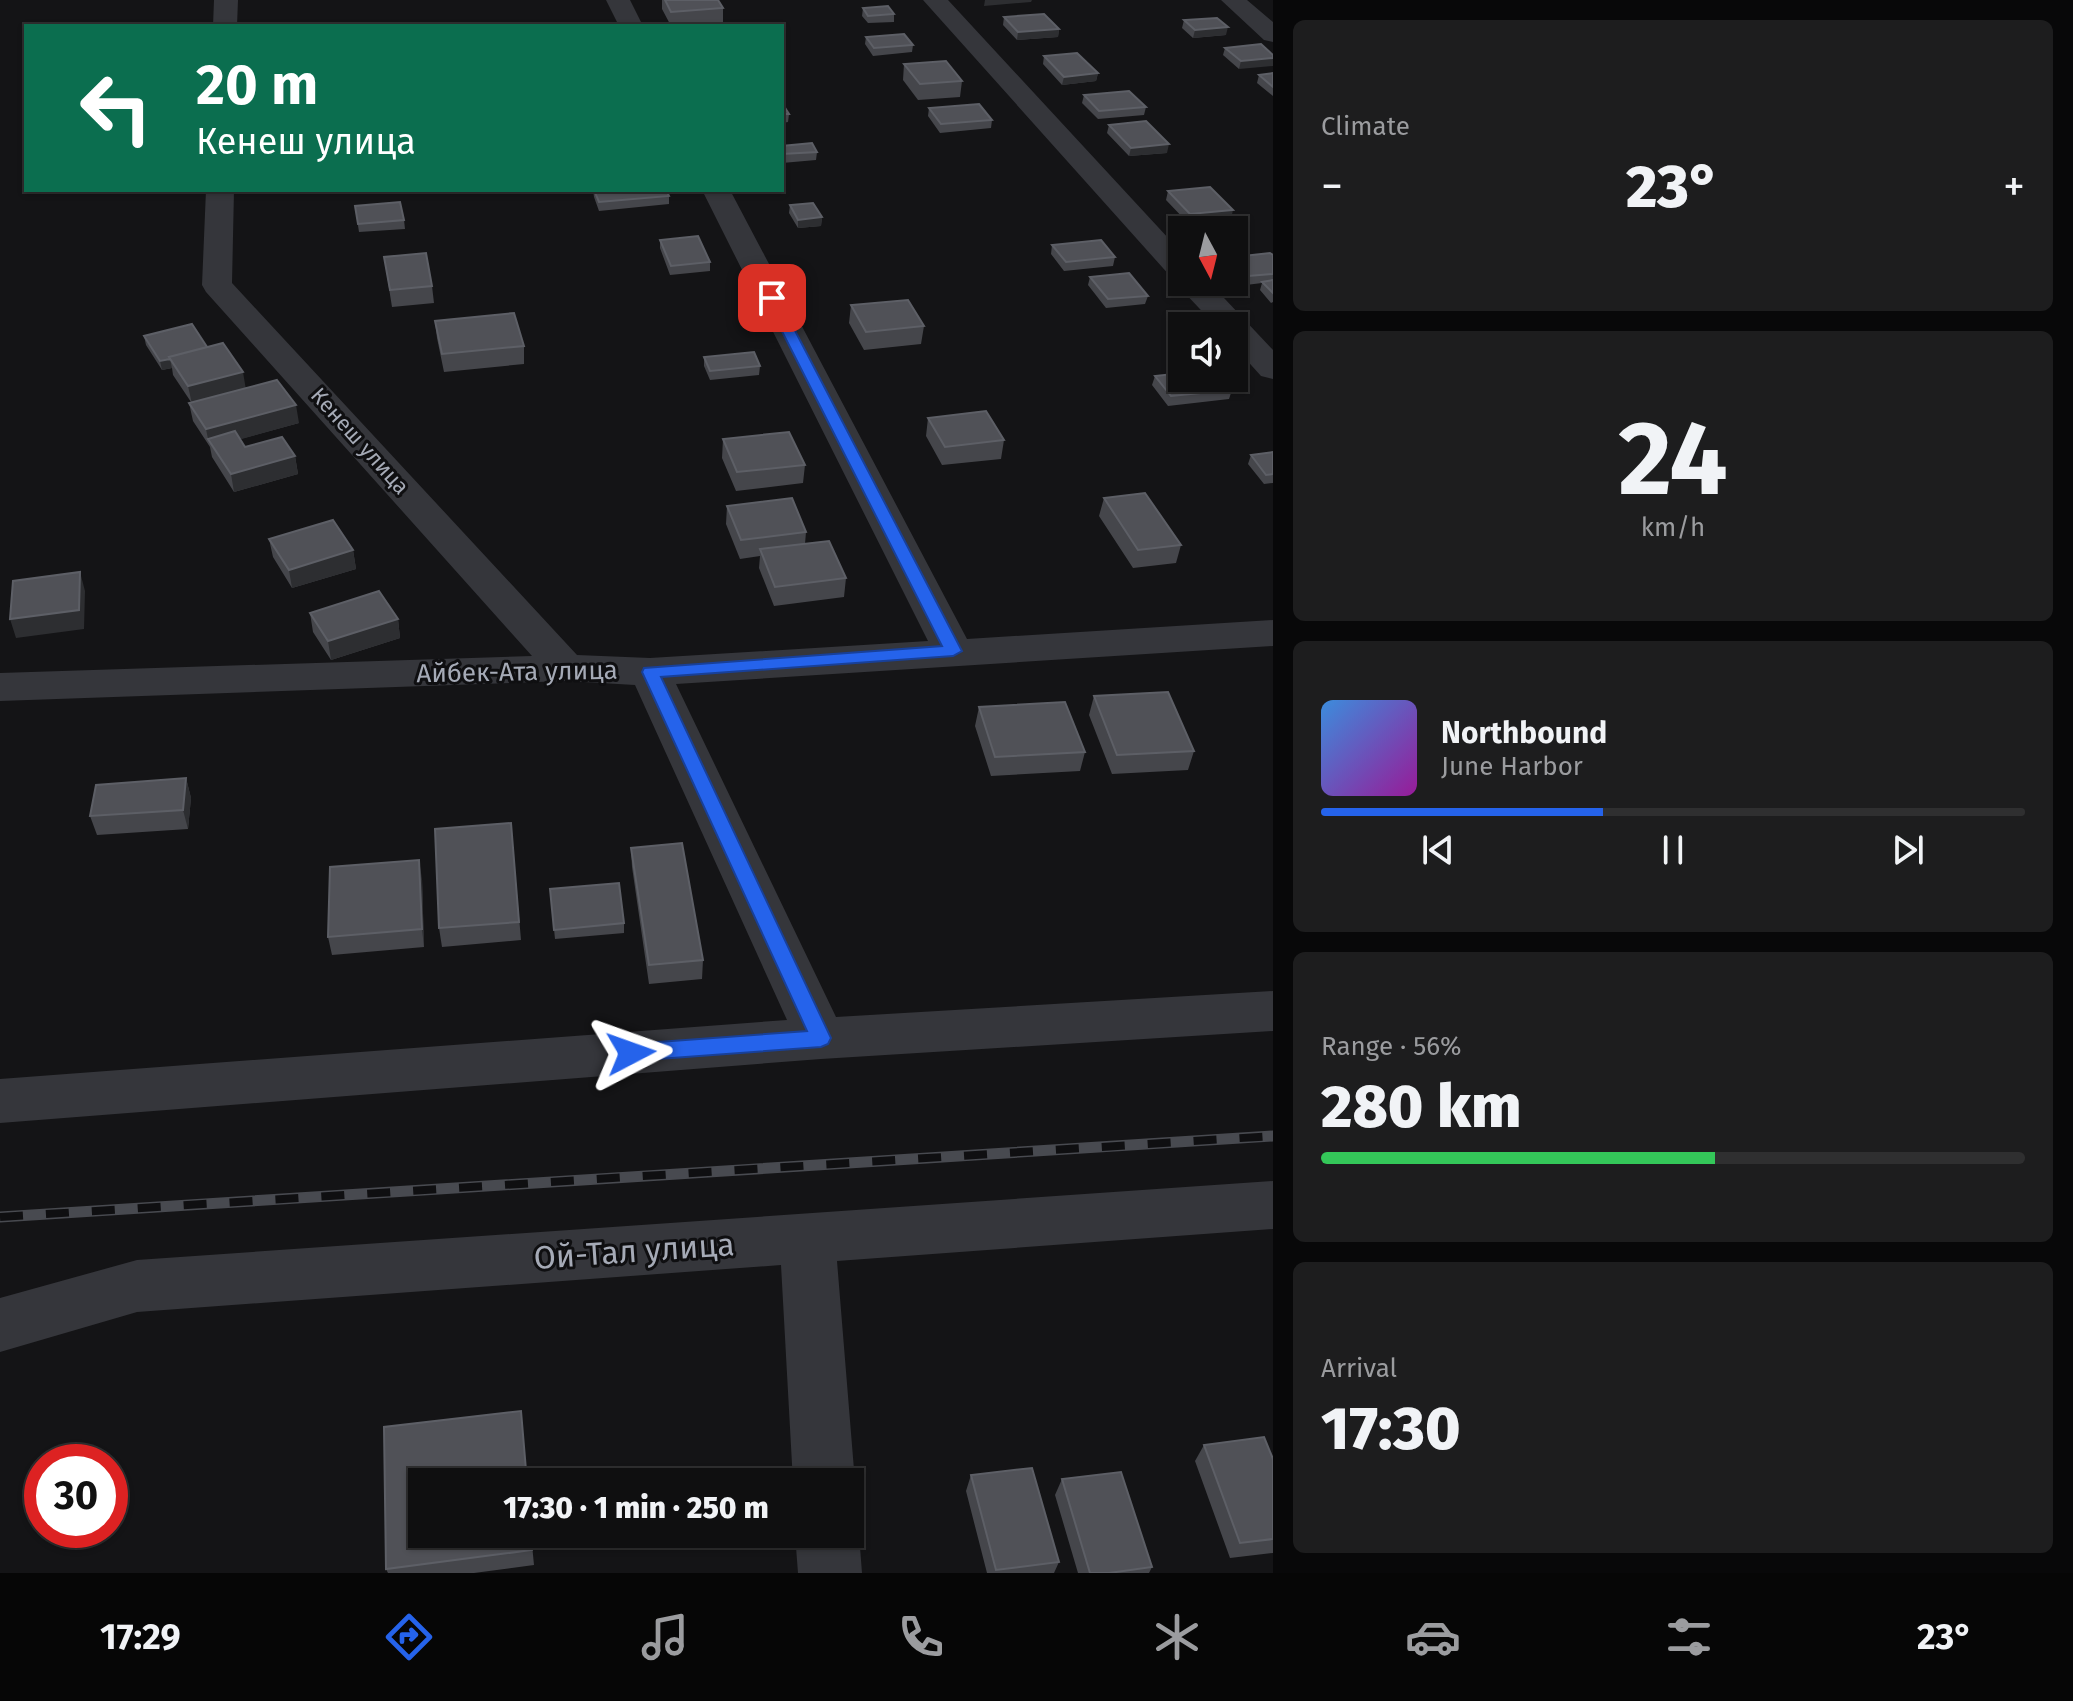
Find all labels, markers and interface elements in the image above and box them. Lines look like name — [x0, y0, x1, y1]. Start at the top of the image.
text: 20 m — [196, 52, 318, 119]
icon: left — [64, 56, 168, 160]
text: Climate — [1321, 111, 1410, 142]
text: Кенеш улица — [196, 120, 416, 164]
text: 23° — [1626, 151, 1720, 223]
text: − — [1321, 160, 1343, 213]
text: + — [2003, 160, 2025, 213]
north arrow — [1168, 216, 1248, 296]
map controls — [1168, 216, 1248, 392]
pin — [738, 264, 806, 332]
icon: arrive — [750, 276, 794, 320]
button: sound — [1168, 312, 1248, 392]
street label: Кенеш улица — [305, 382, 415, 500]
text: 24 — [1618, 397, 1728, 522]
text: km/h — [1641, 512, 1705, 543]
street label: Айбек-Ата улица — [416, 655, 618, 689]
text: Northbound — [1441, 715, 1607, 751]
text: June Harbor — [1441, 751, 1583, 782]
icon: previous — [1416, 828, 1460, 872]
icon: pause — [1651, 828, 1695, 872]
icon: next — [1886, 828, 1930, 872]
position arrow — [589, 1011, 673, 1095]
text: Range · 56% — [1321, 1031, 1462, 1062]
text: 280 km — [1321, 1071, 1521, 1143]
street label: Ой-Тал улица — [532, 1225, 736, 1277]
text: Arrival — [1321, 1353, 1397, 1384]
text: 17:30 — [1321, 1393, 1461, 1465]
speed limit sign: 30 — [24, 1444, 128, 1548]
text: 17:30 · 1 min · 250 m — [503, 1490, 769, 1526]
icon: directions — [381, 1609, 437, 1665]
icon: music — [637, 1609, 693, 1665]
icon: phone — [893, 1609, 949, 1665]
icon: climate — [1149, 1609, 1205, 1665]
icon: car — [1405, 1609, 1461, 1665]
icon: filters — [1661, 1609, 1717, 1665]
text: 17:29 — [100, 1615, 181, 1659]
text: 23° — [1917, 1615, 1973, 1659]

